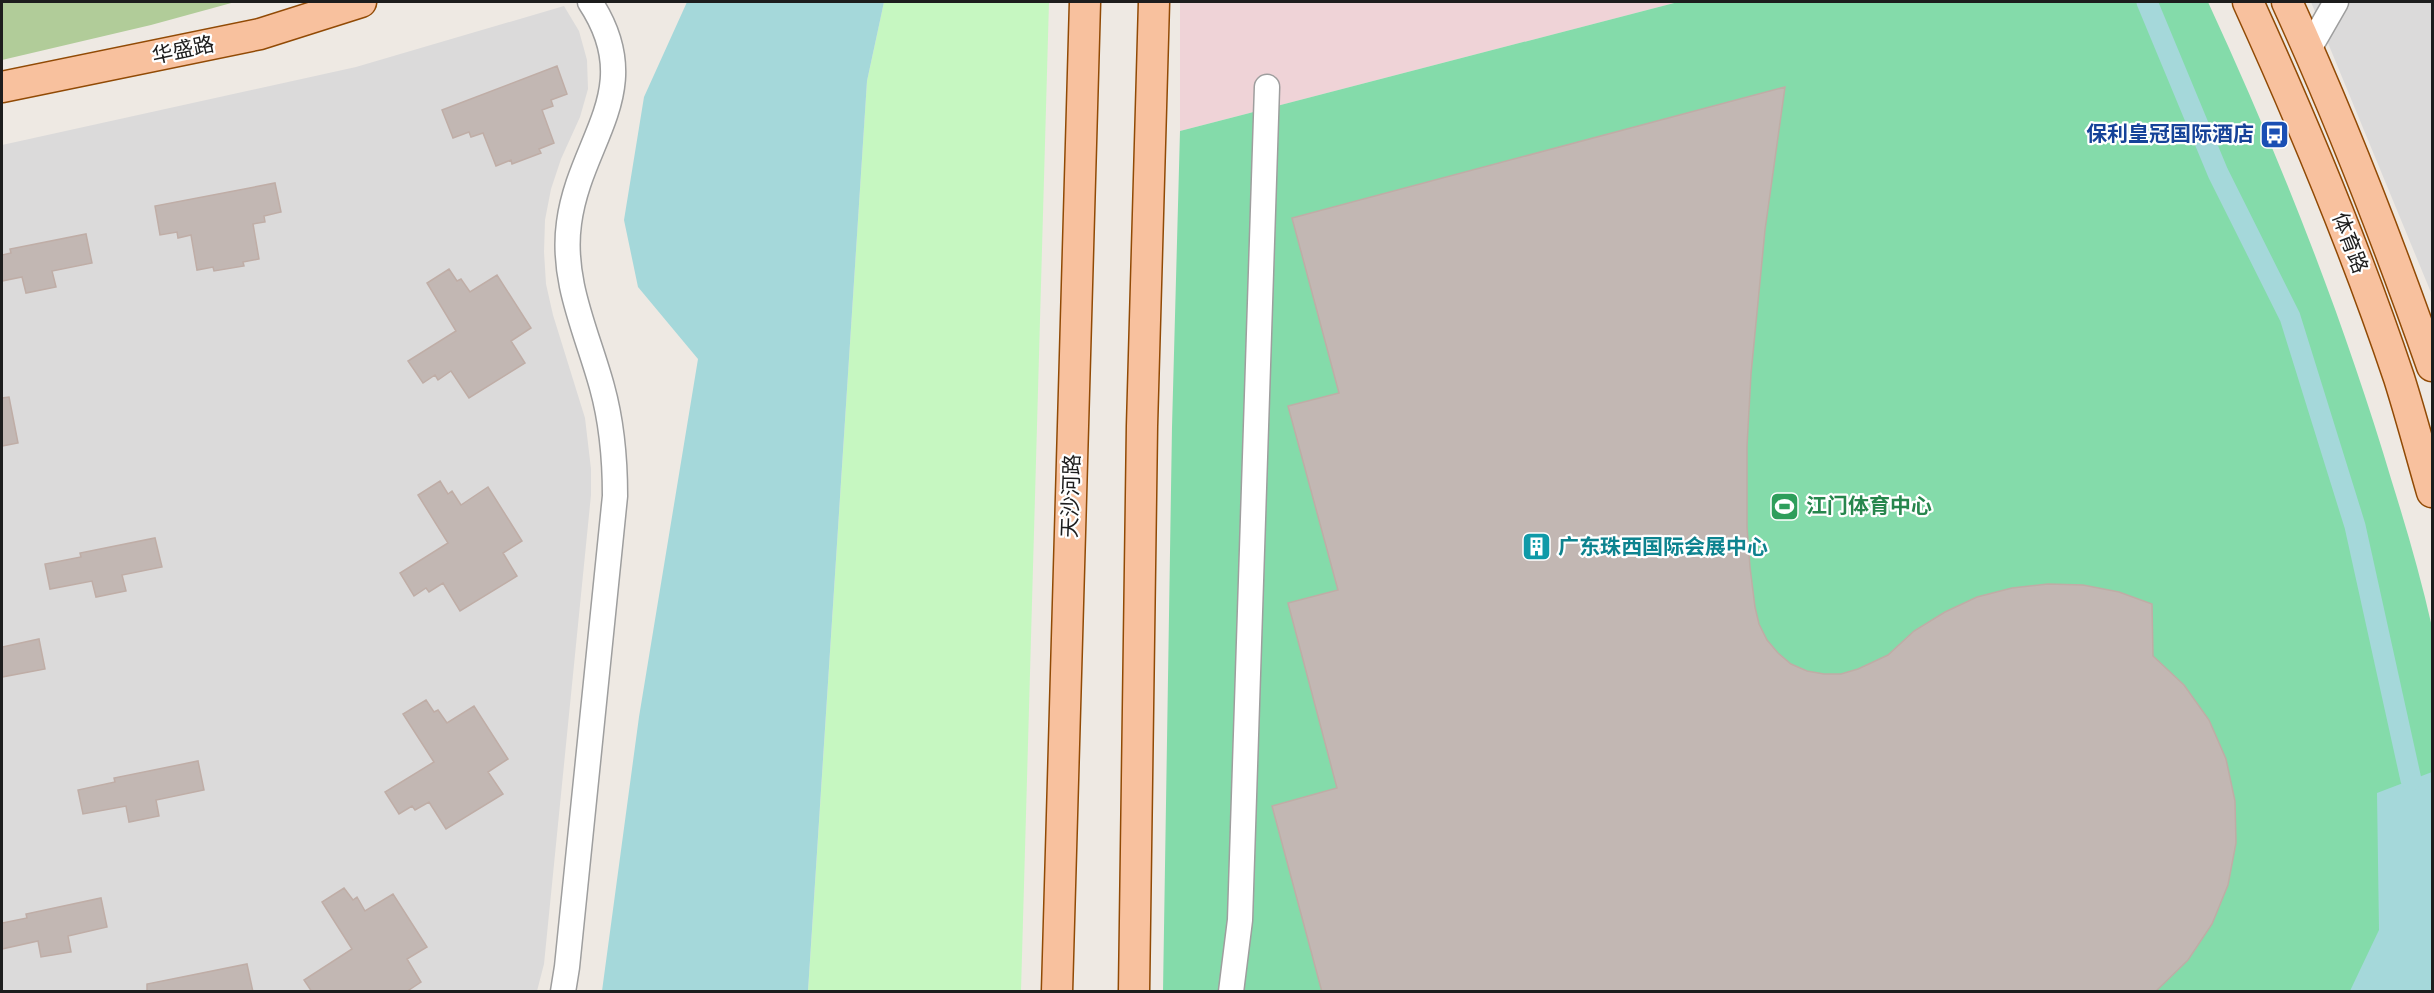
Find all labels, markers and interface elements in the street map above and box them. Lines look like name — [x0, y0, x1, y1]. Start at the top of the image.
street label: 华盛路 — [149, 30, 216, 67]
bus stop icon: 保利皇冠国际酒店 — [2259, 118, 2291, 150]
place label: 保利皇冠国际酒店 — [2086, 120, 2254, 145]
street label: 体育路 — [2328, 209, 2374, 276]
street label: 天沙河路 — [1056, 454, 1083, 538]
sports icon: 江门体育中心 — [1769, 490, 1801, 522]
place label: 江门体育中心 — [1806, 492, 1932, 517]
building icon: 广东珠西国际会展中心 — [1521, 531, 1553, 563]
place label: 广东珠西国际会展中心 — [1558, 533, 1768, 558]

